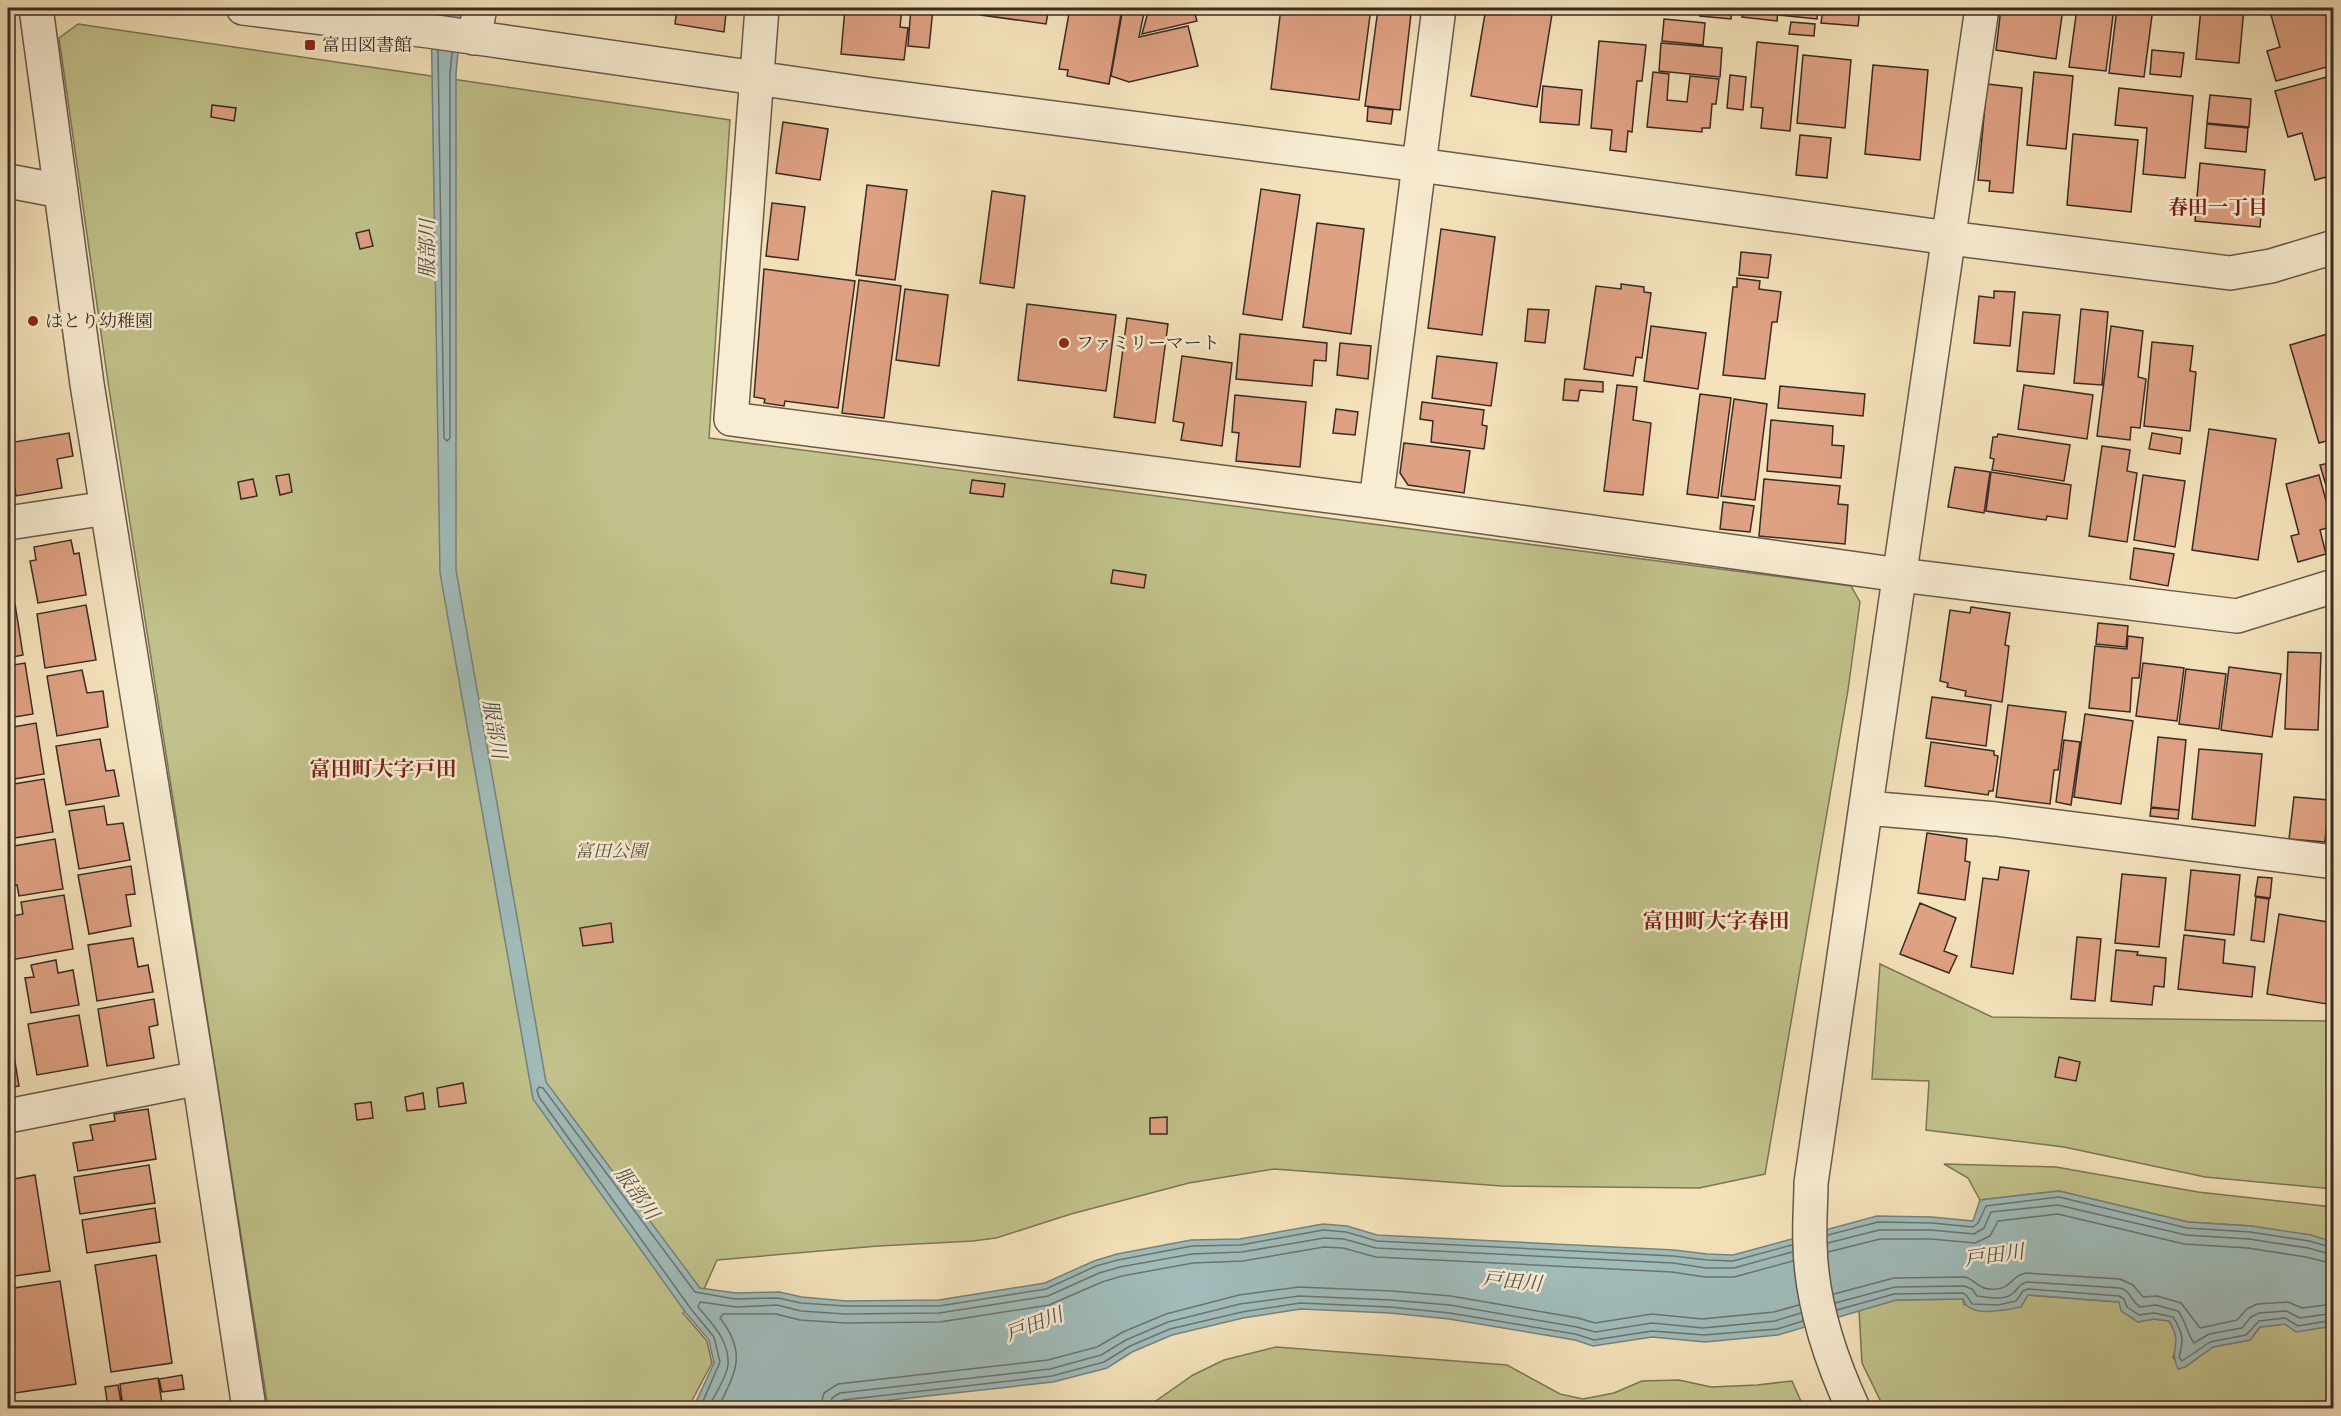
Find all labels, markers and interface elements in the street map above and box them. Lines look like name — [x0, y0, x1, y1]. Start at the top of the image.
place label: 富田図書館 — [322, 34, 412, 56]
marker: 富田図書館 — [303, 38, 317, 52]
district label: 春田一丁目 — [2168, 195, 2268, 219]
water label: 服部川 — [415, 217, 439, 279]
place label: はとり幼稚園 — [45, 310, 153, 332]
marker: はとり幼稚園 — [26, 314, 40, 328]
place label: ファミリーマート — [1076, 332, 1220, 354]
marker: ファミリーマート — [1057, 336, 1071, 350]
water label: 服部川 — [478, 697, 512, 763]
district label: 富田町大字戸田 — [310, 756, 457, 782]
park label: 富田公園 — [575, 840, 650, 862]
district label: 富田町大字春田 — [1643, 908, 1790, 934]
water label: 服部川 — [610, 1162, 666, 1226]
water label: 戸田川 — [1963, 1239, 2027, 1271]
water label: 戸田川 — [1481, 1266, 1545, 1296]
water label: 戸田川 — [1002, 1301, 1068, 1346]

